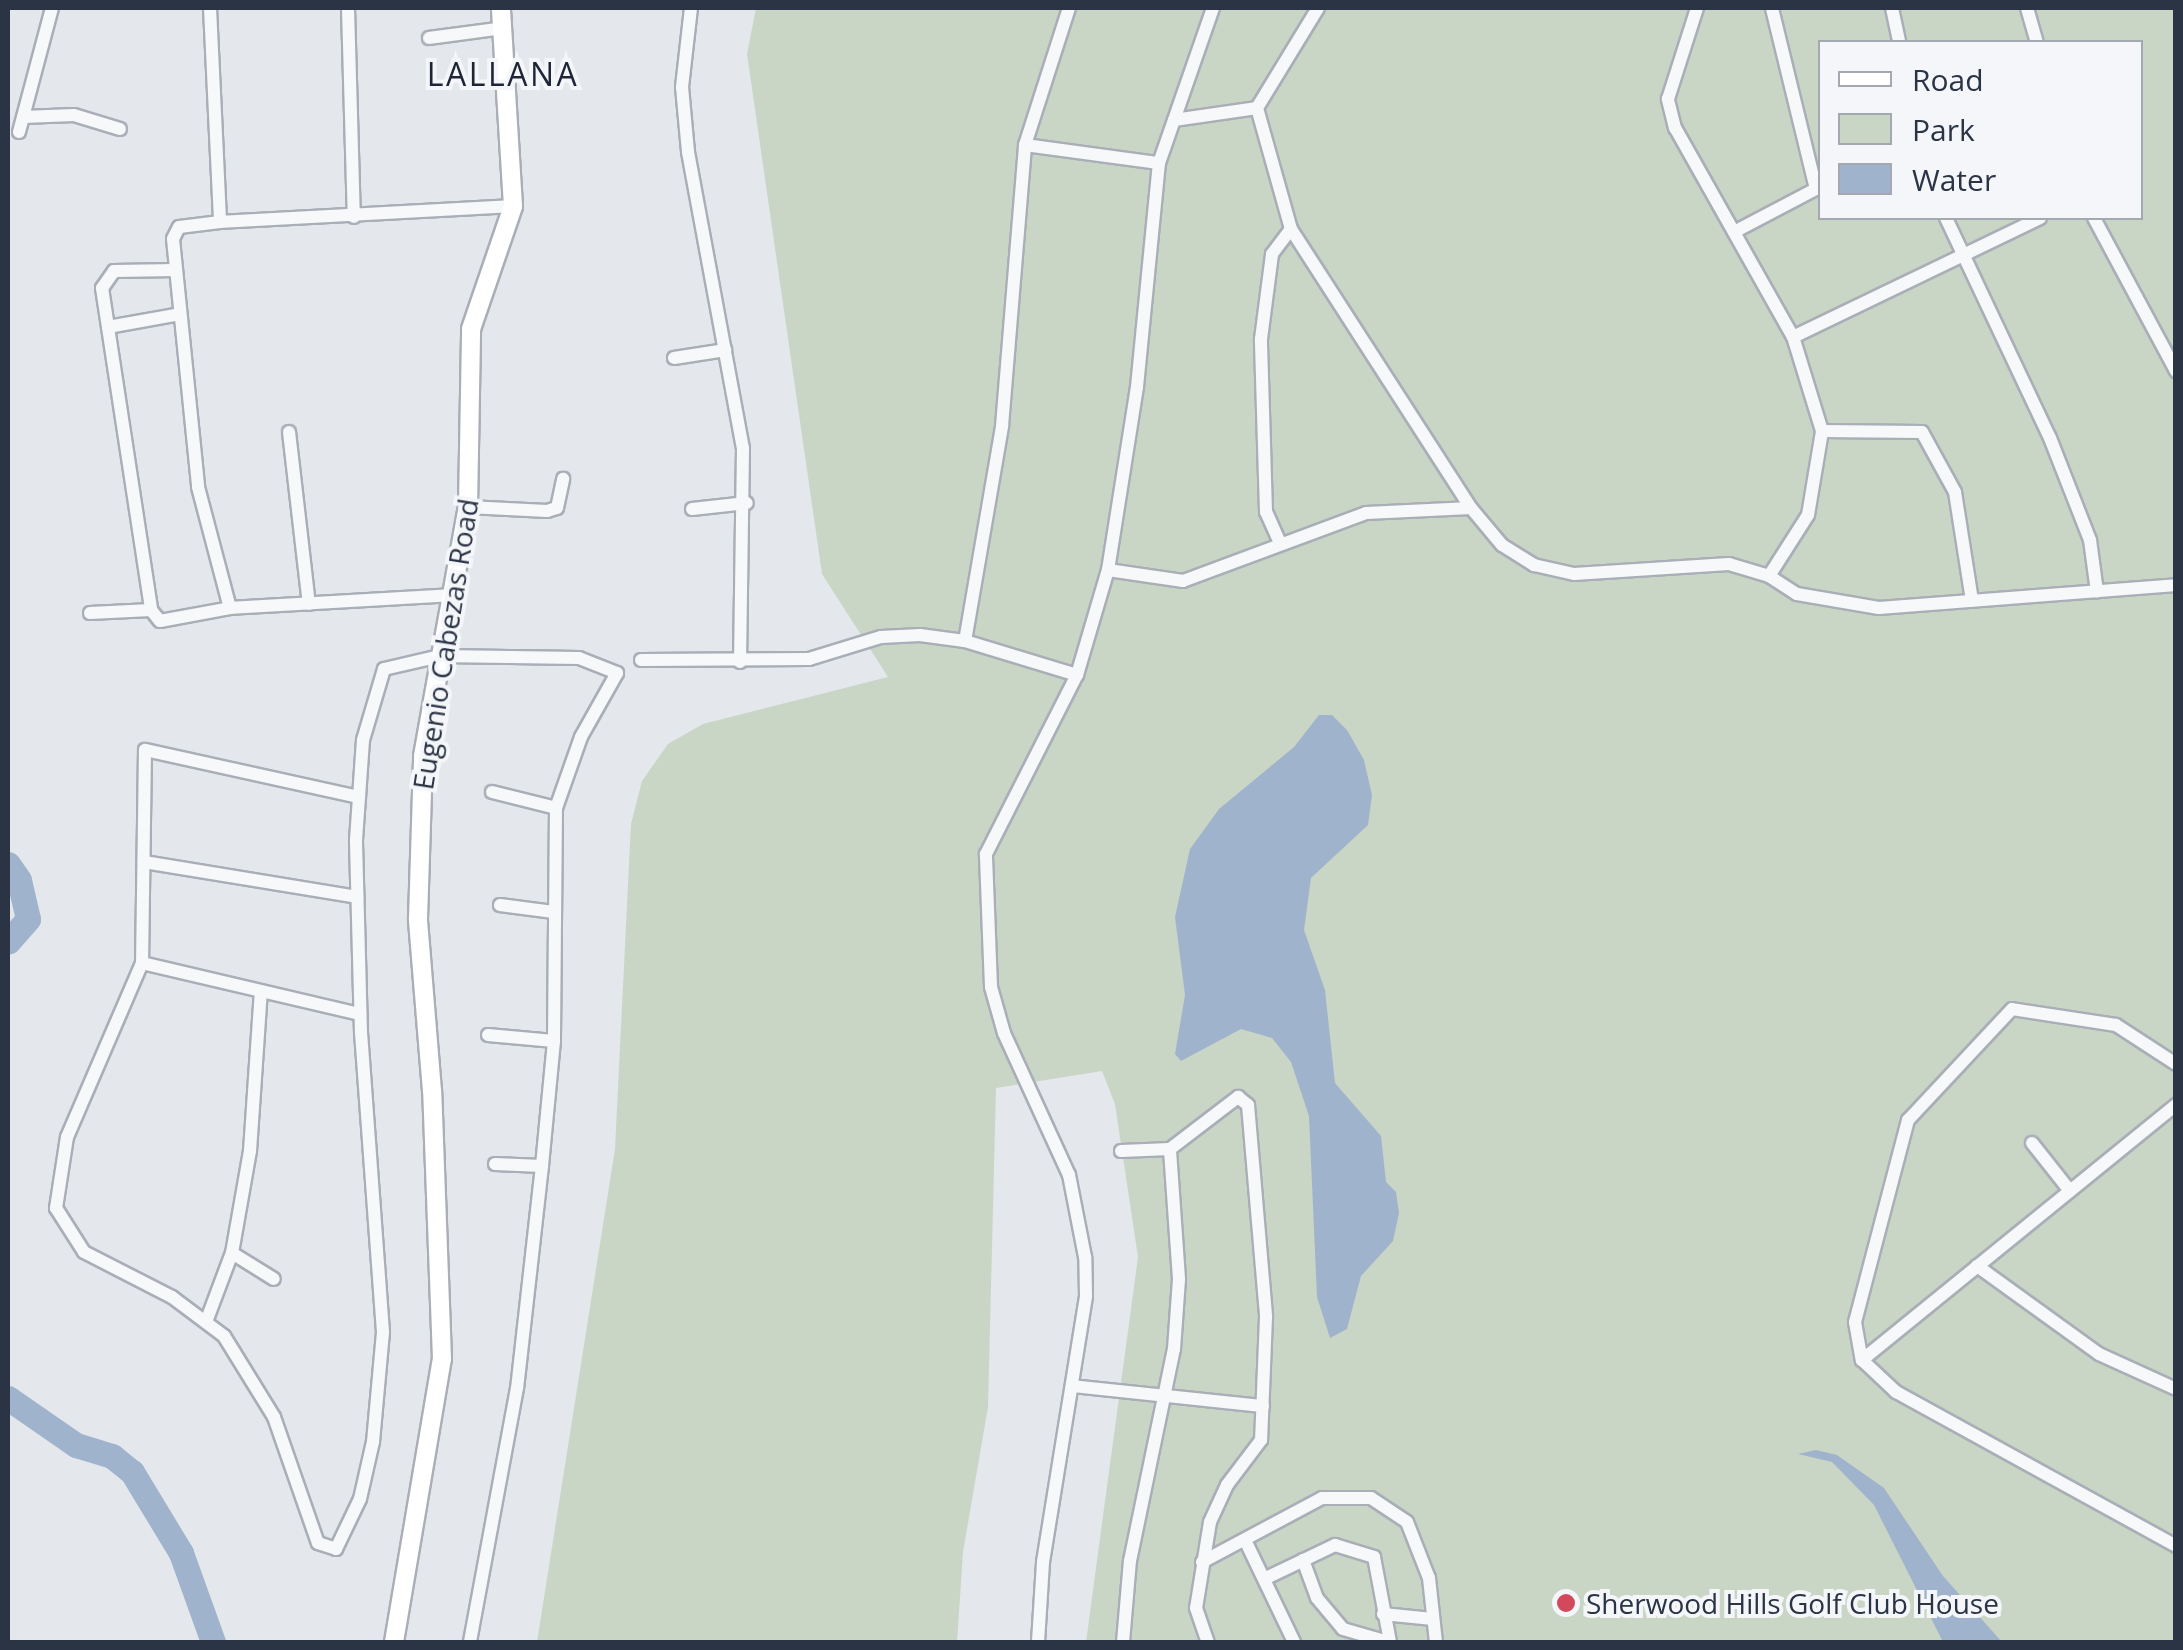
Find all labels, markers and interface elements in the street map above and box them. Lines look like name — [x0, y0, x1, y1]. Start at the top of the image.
legend — [1818, 40, 2143, 220]
district label: LALLANA — [427, 55, 579, 93]
text: Road — [1912, 59, 1984, 100]
text: Park — [1912, 109, 1975, 150]
text: Water — [1912, 159, 1996, 200]
street label: Eugenio Cabezas Road — [405, 496, 485, 792]
place label: Sherwood Hills Golf Club House — [1586, 1586, 1999, 1620]
marker: Sherwood Hills Golf Club House — [1555, 1592, 1577, 1614]

